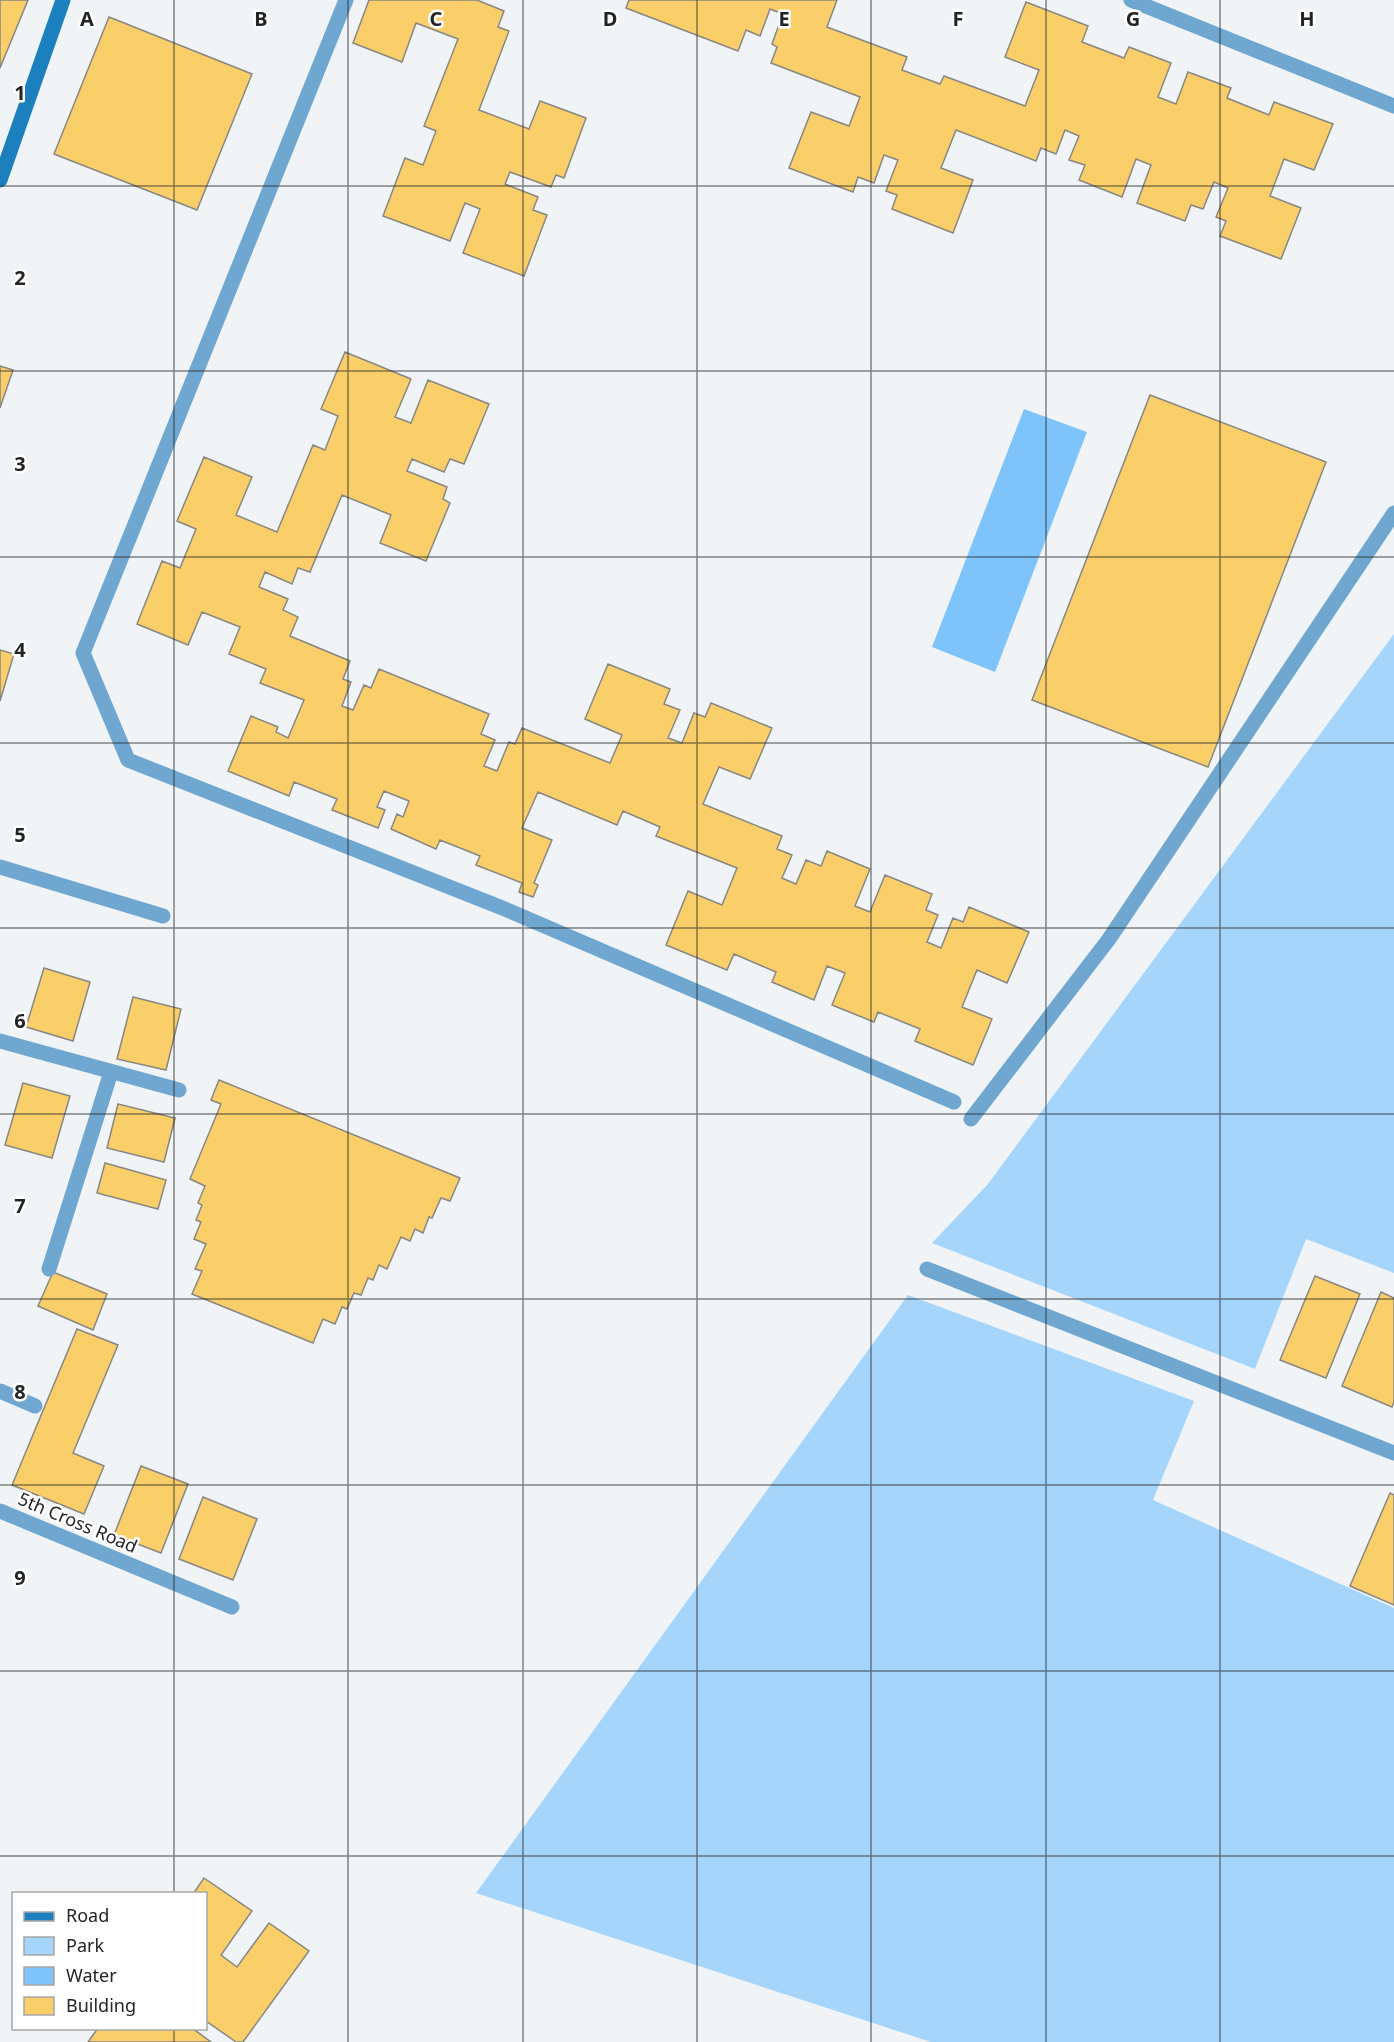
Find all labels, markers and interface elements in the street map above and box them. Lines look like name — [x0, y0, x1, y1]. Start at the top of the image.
text: A — [80, 5, 94, 32]
text: B — [254, 5, 268, 32]
text: C — [430, 5, 443, 32]
text: D — [603, 5, 617, 32]
text: E — [778, 5, 790, 32]
text: F — [953, 5, 963, 32]
text: G — [1126, 5, 1140, 32]
text: H — [1299, 5, 1315, 32]
text: 1 — [14, 79, 26, 106]
text: 2 — [14, 264, 26, 291]
text: 3 — [14, 450, 26, 477]
text: 4 — [14, 636, 26, 663]
text: 5 — [14, 821, 26, 848]
text: 6 — [14, 1007, 26, 1034]
text: 7 — [14, 1192, 26, 1219]
text: 8 — [14, 1378, 26, 1405]
street label: 5th Cross Road — [15, 1486, 141, 1558]
text: 9 — [14, 1564, 26, 1591]
legend — [12, 1892, 207, 2030]
text: Road — [66, 1903, 109, 1927]
text: Park — [66, 1933, 104, 1957]
text: Water — [66, 1963, 117, 1987]
text: Building — [66, 1993, 136, 2017]

